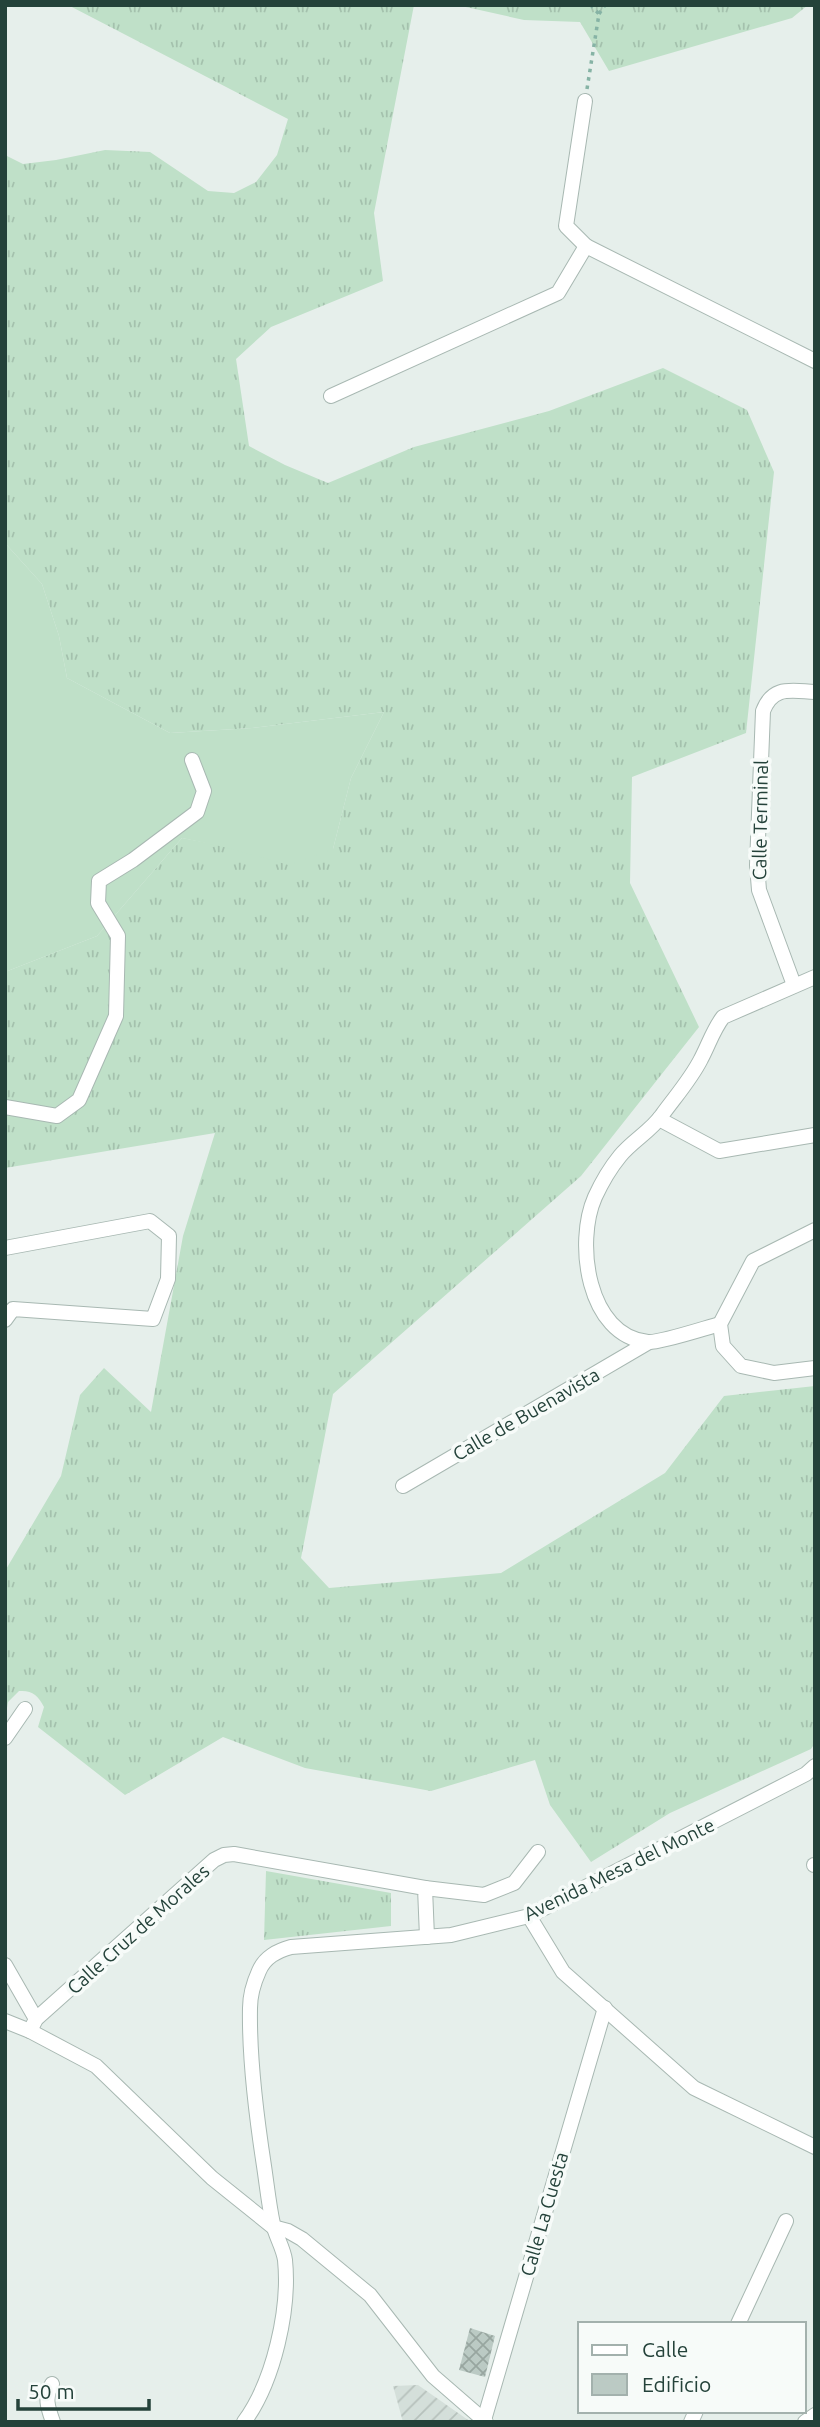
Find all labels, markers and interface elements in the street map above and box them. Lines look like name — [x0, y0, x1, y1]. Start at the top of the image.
street label: Calle Terminal — [748, 760, 772, 880]
street label: Calle de Buenavista — [449, 1363, 603, 1465]
street label: Avenida Mesa del Monte — [520, 1813, 718, 1925]
street label: Calle Cruz de Morales — [63, 1860, 213, 1998]
street label: Calle La Cuesta — [516, 2149, 572, 2279]
legend — [578, 2322, 806, 2413]
text: Calle — [642, 2337, 688, 2361]
scale bar — [18, 2368, 149, 2412]
text: Edificio — [642, 2372, 711, 2396]
text: 50 m — [28, 2379, 75, 2403]

